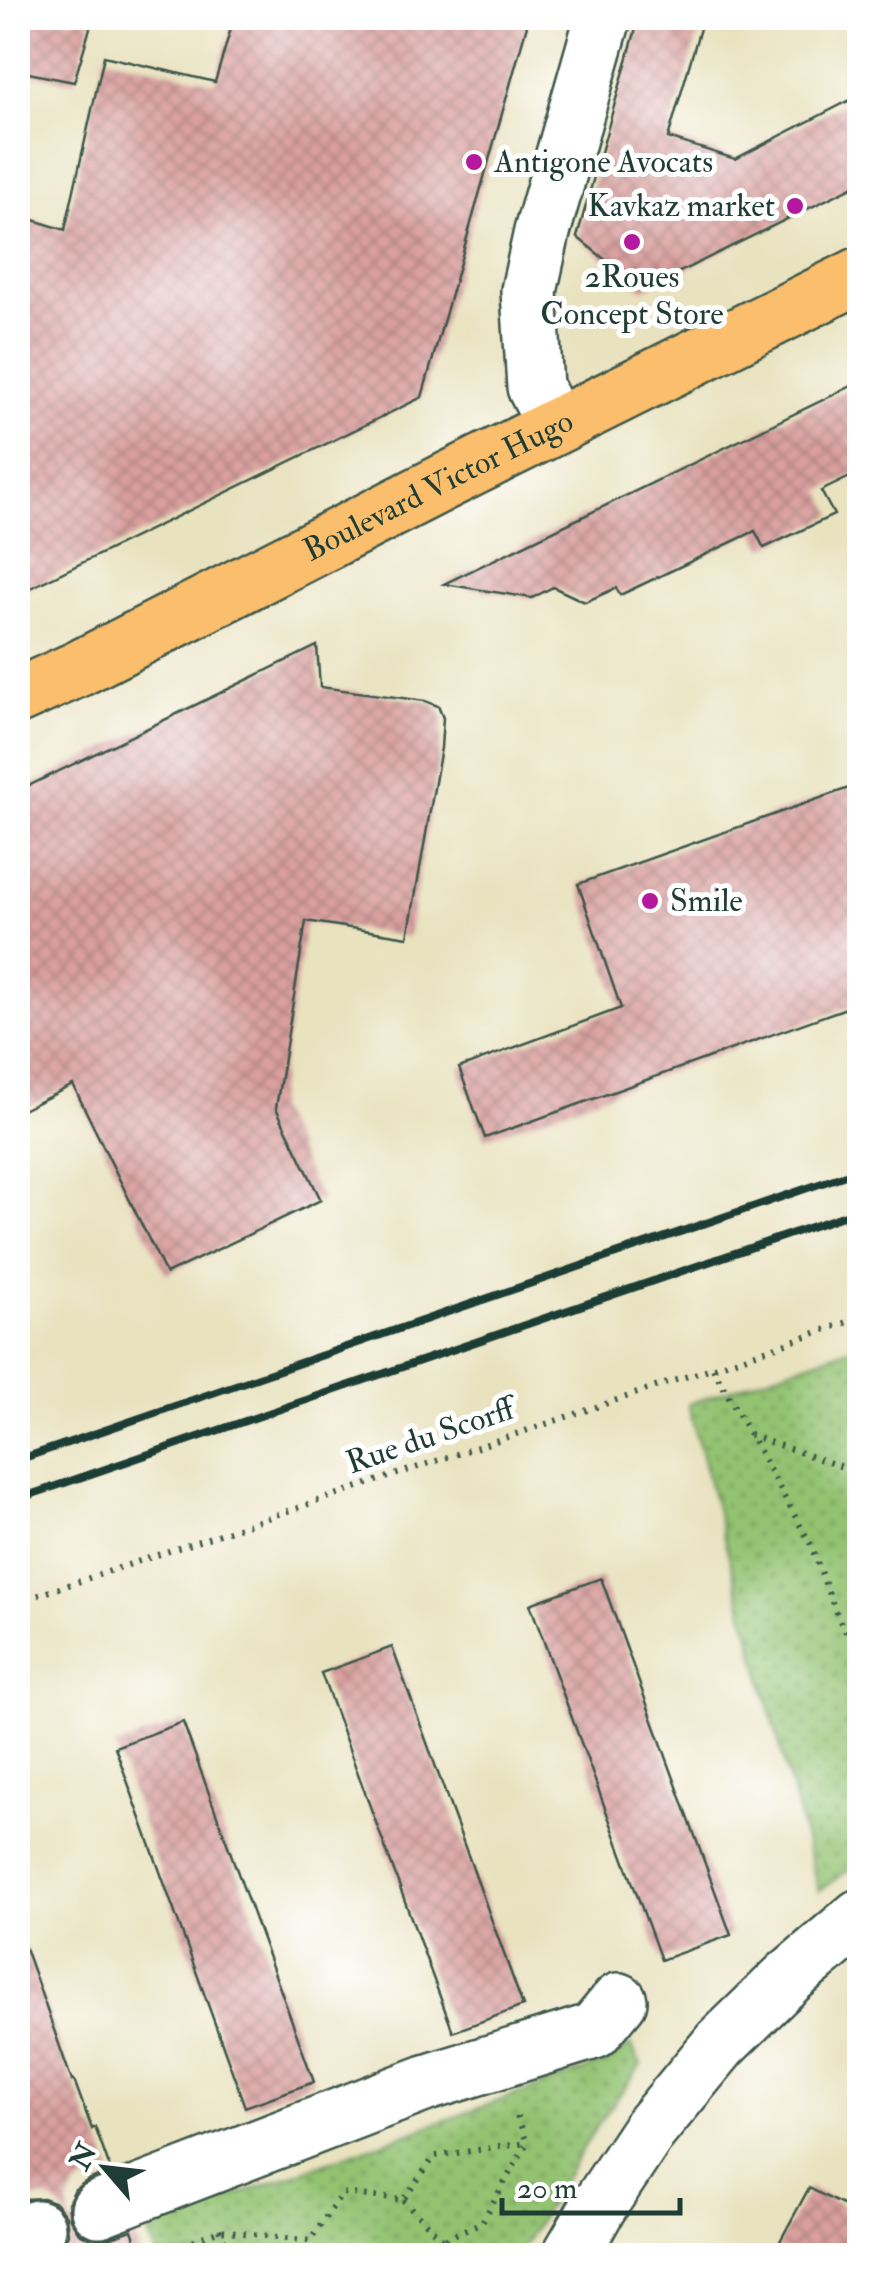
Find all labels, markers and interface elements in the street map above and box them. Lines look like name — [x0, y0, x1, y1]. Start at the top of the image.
place label: Antigone Avocats — [493, 142, 713, 182]
marker: Antigone Avocats — [463, 151, 485, 173]
place label: Kavkaz market — [588, 186, 775, 226]
marker: Kavkaz market — [784, 195, 806, 217]
marker: 2Roues Concept Store — [621, 231, 643, 253]
place label: 2Roues Concept Store — [540, 257, 724, 334]
street label: Boulevard Victor Hugo — [297, 401, 580, 571]
place label: Smile — [670, 881, 743, 921]
marker: Smile — [639, 890, 661, 912]
street label: Rue du Scorff — [341, 1387, 523, 1483]
north arrow — [55, 2118, 155, 2218]
text: N — [62, 2137, 106, 2177]
scale bar — [502, 2153, 680, 2215]
text: 20 m — [517, 2170, 577, 2207]

